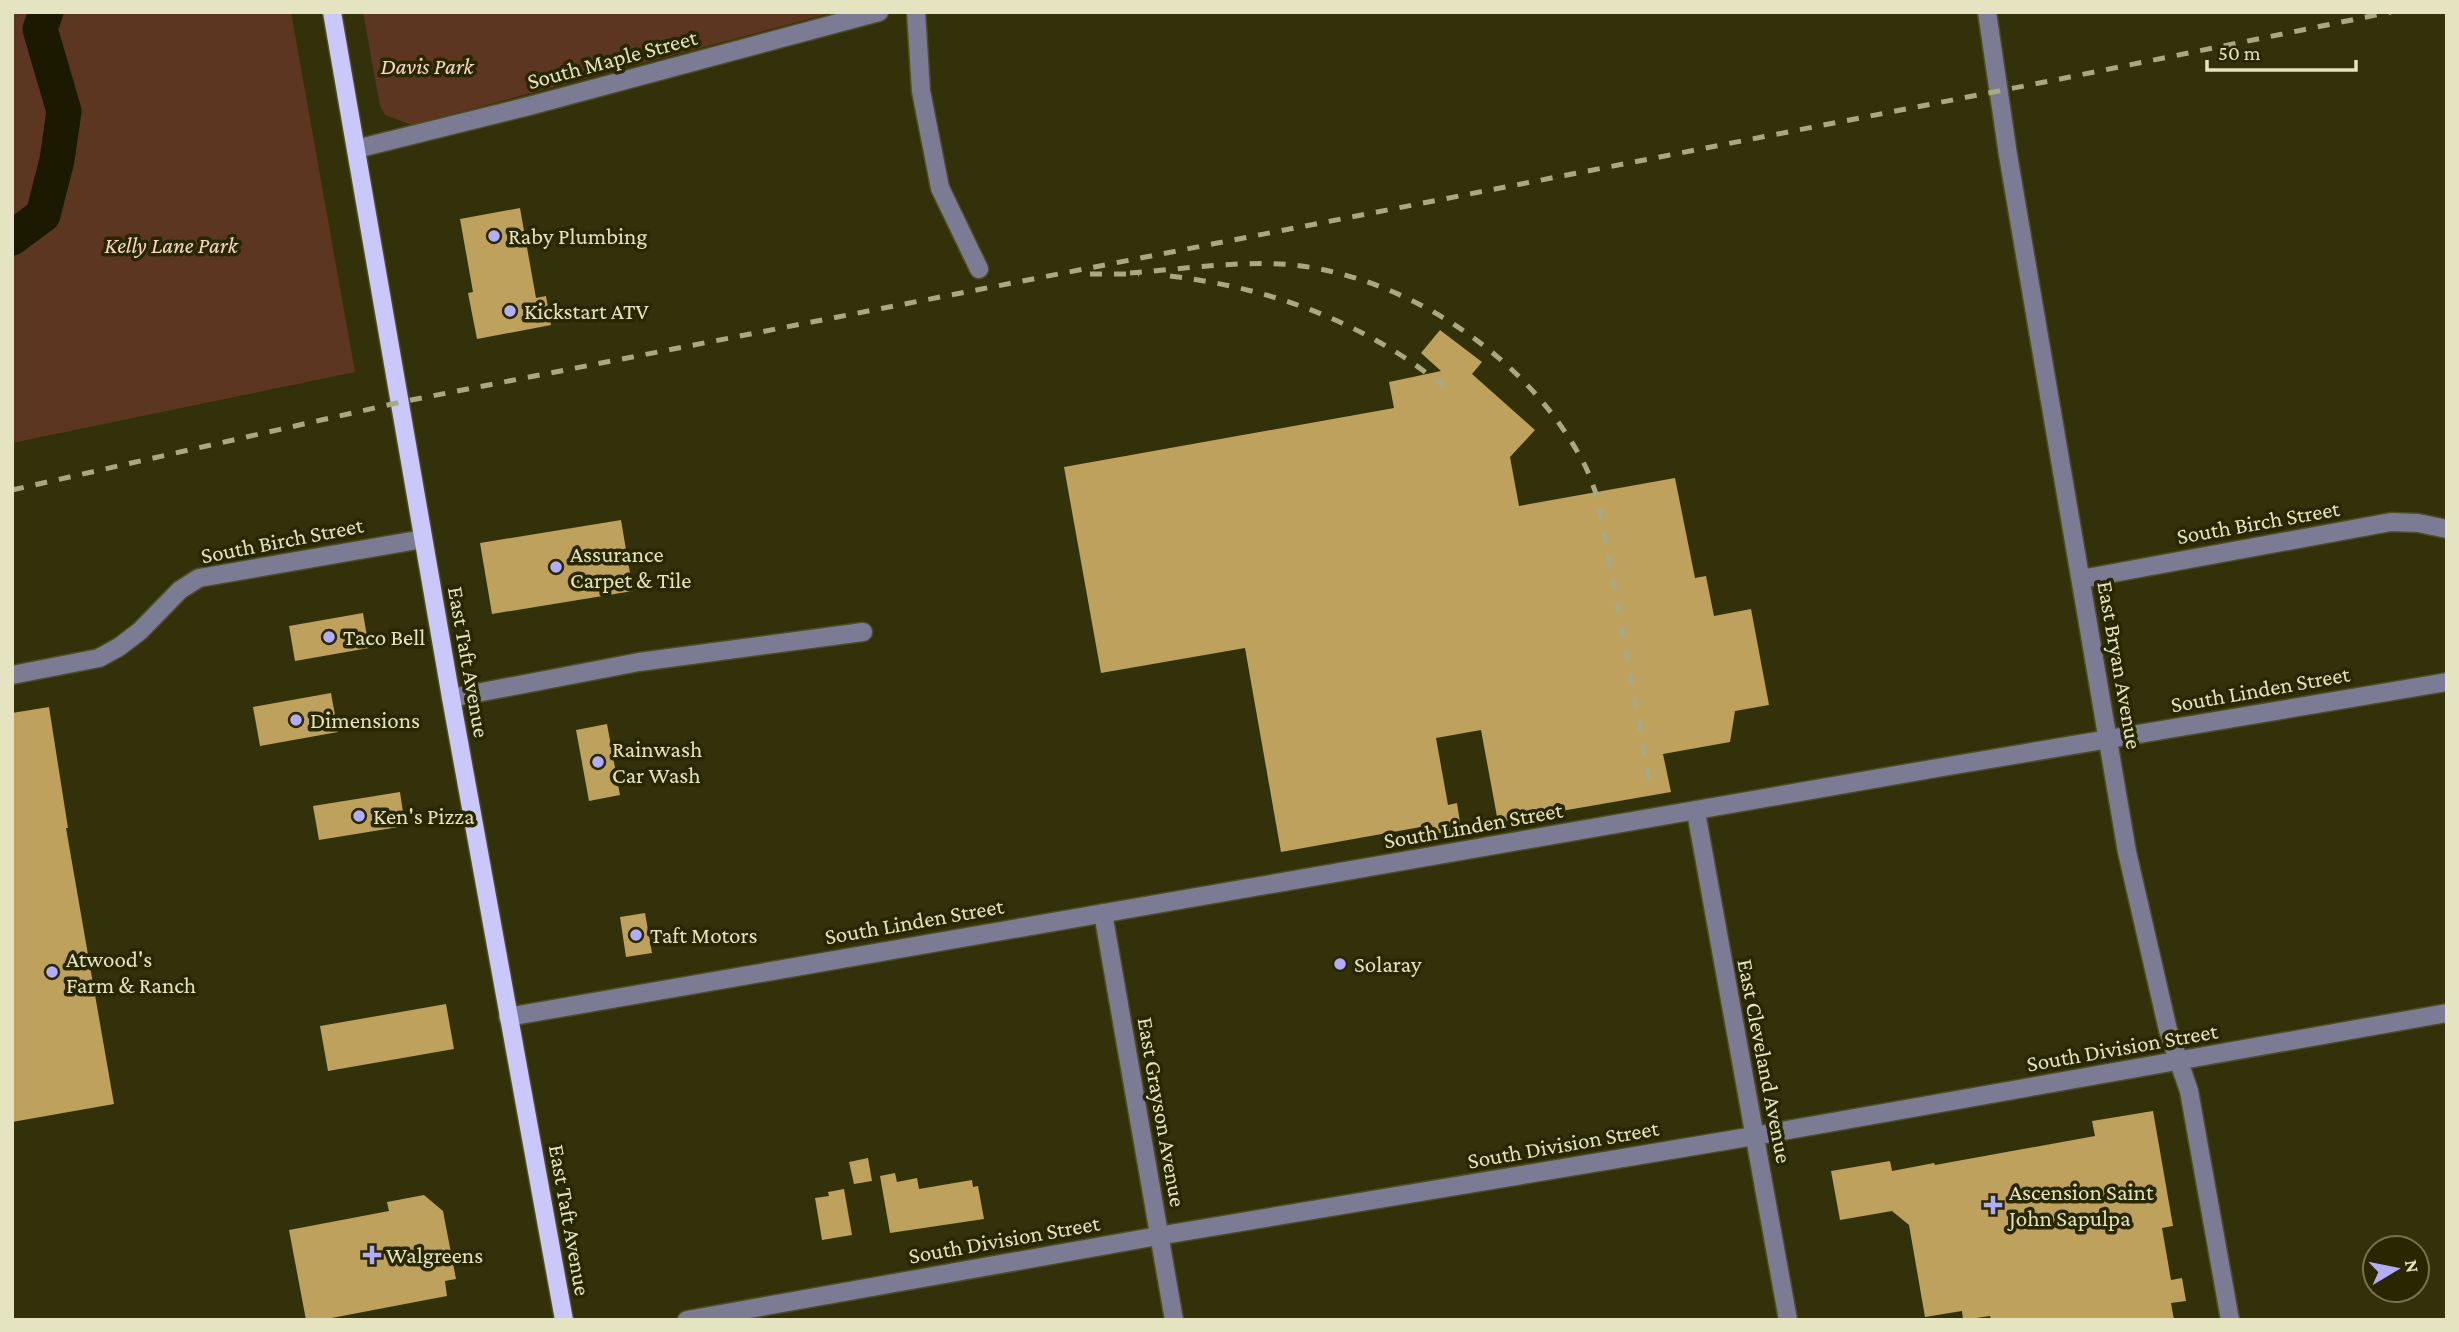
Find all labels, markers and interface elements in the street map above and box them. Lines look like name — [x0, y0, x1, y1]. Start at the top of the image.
street label: South Maple Street — [524, 24, 700, 94]
scale bar — [2207, 28, 2356, 72]
text: 50 m — [2218, 41, 2261, 65]
park label: Davis Park — [380, 53, 475, 79]
place label: Raby Plumbing — [508, 223, 647, 249]
marker: Raby Plumbing — [486, 228, 502, 244]
park label: Kelly Lane Park — [104, 232, 239, 258]
place label: Kickstart ATV — [524, 298, 650, 324]
marker: Kickstart ATV — [502, 303, 518, 319]
street label: South Birch Street — [2175, 495, 2342, 549]
street label: South Birch Street — [199, 511, 366, 568]
place label: Assurance Carpet & Tile — [570, 541, 691, 593]
marker: Assurance Carpet & Tile — [548, 559, 564, 575]
street label: East Bryan Avenue — [2092, 579, 2148, 751]
street label: East Taft Avenue — [443, 584, 495, 740]
place label: Taco Bell — [343, 624, 425, 650]
marker: Taco Bell — [321, 629, 337, 645]
street label: South Linden Street — [2168, 660, 2352, 718]
place label: Dimensions — [310, 707, 420, 733]
marker: Dimensions — [288, 712, 304, 728]
place label: Rainwash Car Wash — [612, 736, 702, 788]
marker: Rainwash Car Wash — [590, 754, 606, 770]
street label: South Linden Street — [1381, 796, 1565, 854]
place label: Ken's Pizza — [373, 803, 475, 829]
marker: Ken's Pizza — [351, 808, 367, 824]
street label: South Linden Street — [822, 892, 1006, 950]
place label: Taft Motors — [650, 922, 758, 948]
marker: Taft Motors — [628, 927, 644, 943]
place label: Atwood's Farm & Ranch — [66, 946, 196, 998]
place label: Solaray — [1354, 951, 1422, 977]
marker: Solaray — [1332, 956, 1348, 972]
street label: East Cleveland Avenue — [1732, 957, 1798, 1165]
marker: Atwood's Farm & Ranch — [44, 964, 60, 980]
street label: East Grayson Avenue — [1133, 1015, 1191, 1209]
street label: South Division Street — [2024, 1017, 2220, 1077]
street label: South Division Street — [1465, 1114, 1661, 1174]
street label: East Taft Avenue — [544, 1142, 596, 1298]
place label: Ascension Saint John Sapulpa — [2007, 1179, 2154, 1231]
marker: Ascension Saint John Sapulpa — [1983, 1195, 2003, 1215]
street label: South Division Street — [906, 1209, 1102, 1269]
north arrow — [2361, 1234, 2431, 1304]
place label: Walgreens — [386, 1242, 483, 1268]
marker: Walgreens — [364, 1247, 380, 1263]
text: N — [2401, 1258, 2424, 1274]

